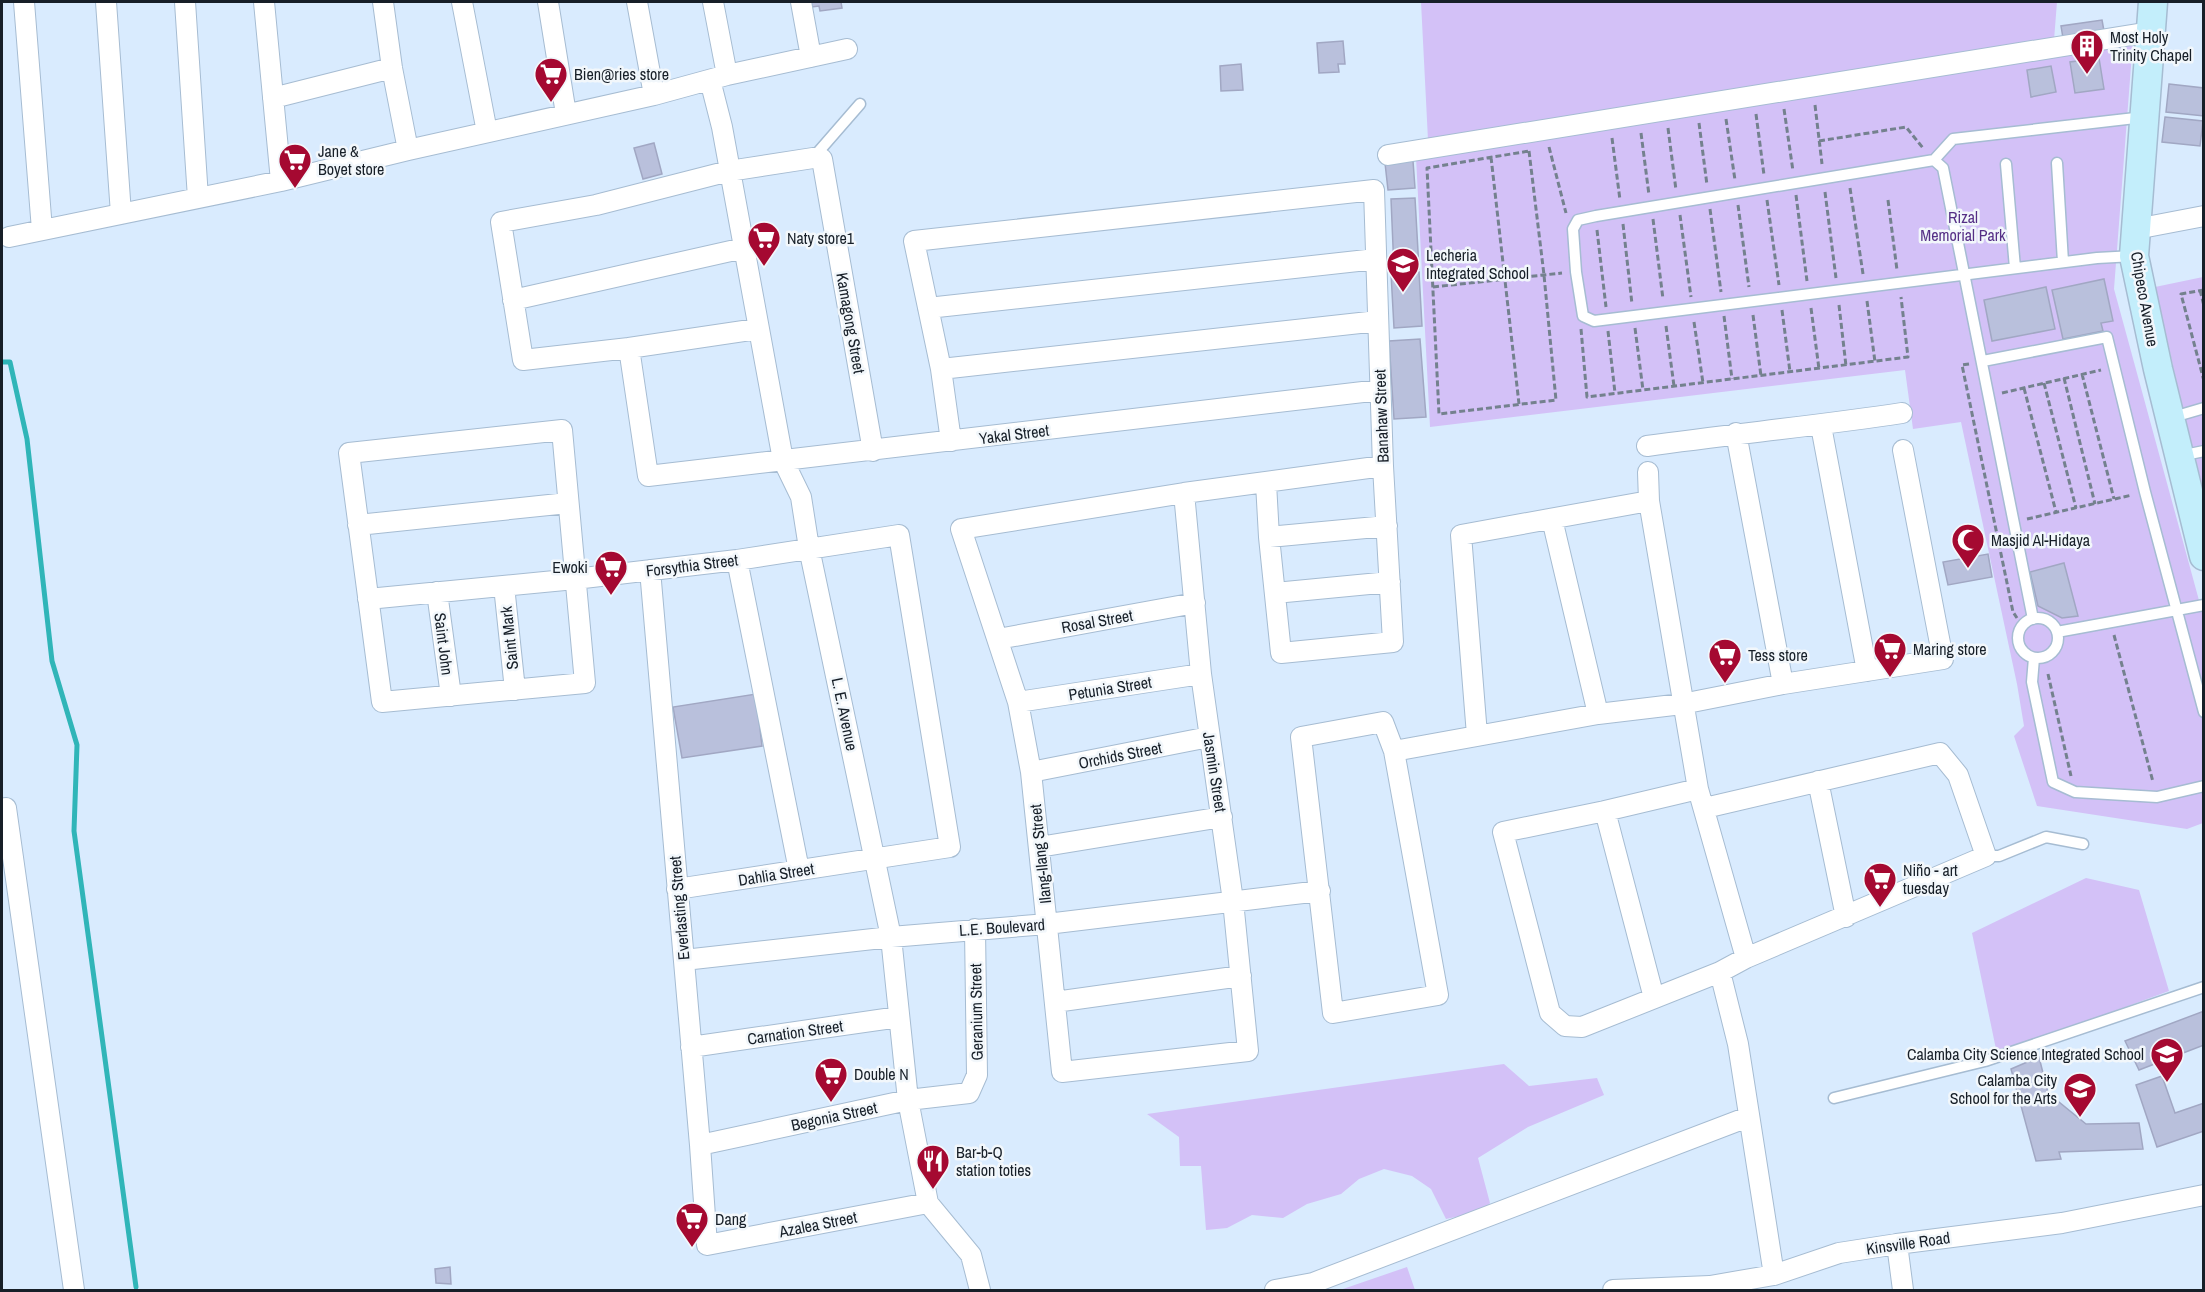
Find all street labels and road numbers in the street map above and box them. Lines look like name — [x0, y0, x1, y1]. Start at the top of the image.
street label: Chipeco Avenue — [2126, 250, 2164, 348]
street label: Kamagong Street — [831, 271, 871, 376]
street label: Banahaw Street — [1368, 369, 1394, 463]
street label: Yakal Street — [978, 419, 1051, 449]
street label: Forsythia Street — [645, 548, 740, 582]
street label: Rosal Street — [1060, 604, 1135, 638]
street label: Saint Mark — [495, 605, 523, 671]
street label: Saint John — [429, 612, 459, 676]
street label: Petunia Street — [1067, 671, 1153, 705]
street label: L. E. Avenue — [827, 675, 863, 753]
street label: Jasmin Street — [1198, 730, 1232, 814]
street label: Orchids Street — [1076, 736, 1164, 774]
street label: Ilang-Ilang Street — [1024, 803, 1056, 905]
street label: Everlasting Street — [663, 855, 695, 961]
street label: Dahlia Street — [736, 857, 816, 891]
street label: L.E. Boulevard — [958, 913, 1046, 941]
street label: Geranium Street — [964, 963, 988, 1061]
street label: Carnation Street — [746, 1014, 845, 1050]
street label: Begonia Street — [789, 1096, 879, 1136]
street label: Azalea Street — [776, 1206, 859, 1243]
street label: Kinsville Road — [1865, 1226, 1951, 1260]

